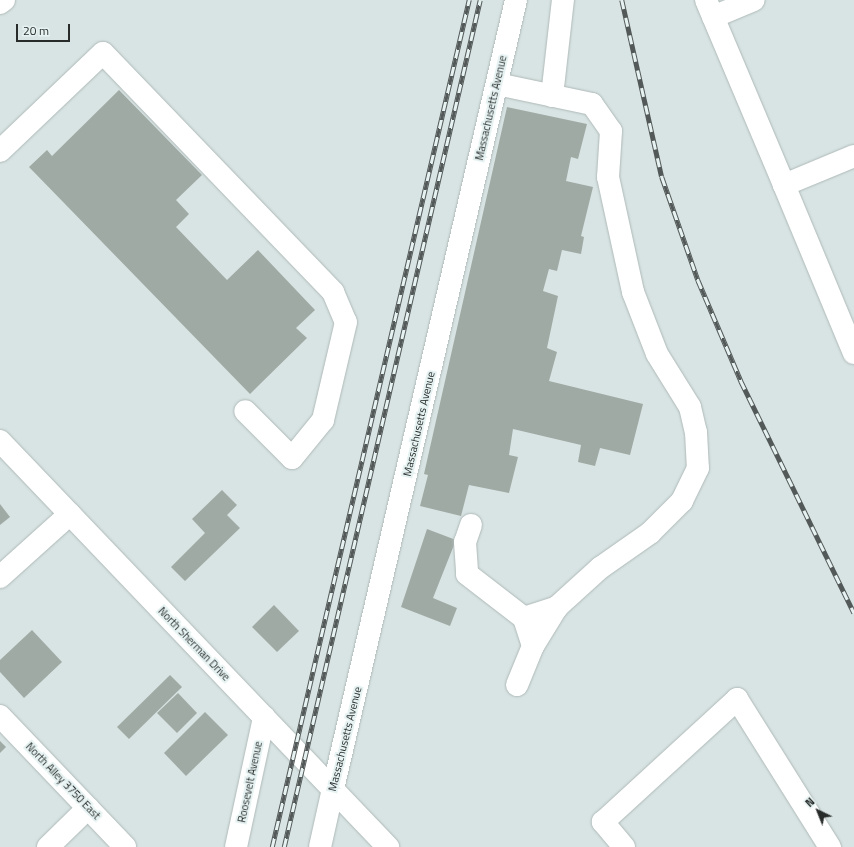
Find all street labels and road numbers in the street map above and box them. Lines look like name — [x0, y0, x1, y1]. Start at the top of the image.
street label: Massachusetts Avenue — [472, 54, 510, 162]
street label: Massachusetts Avenue — [400, 370, 438, 478]
street label: North Sherman Drive — [155, 604, 233, 684]
street label: Massachusetts Avenue — [326, 685, 364, 793]
street label: North Alley 3750 East — [23, 740, 103, 822]
street label: Roosevelt Avenue — [235, 740, 265, 824]

